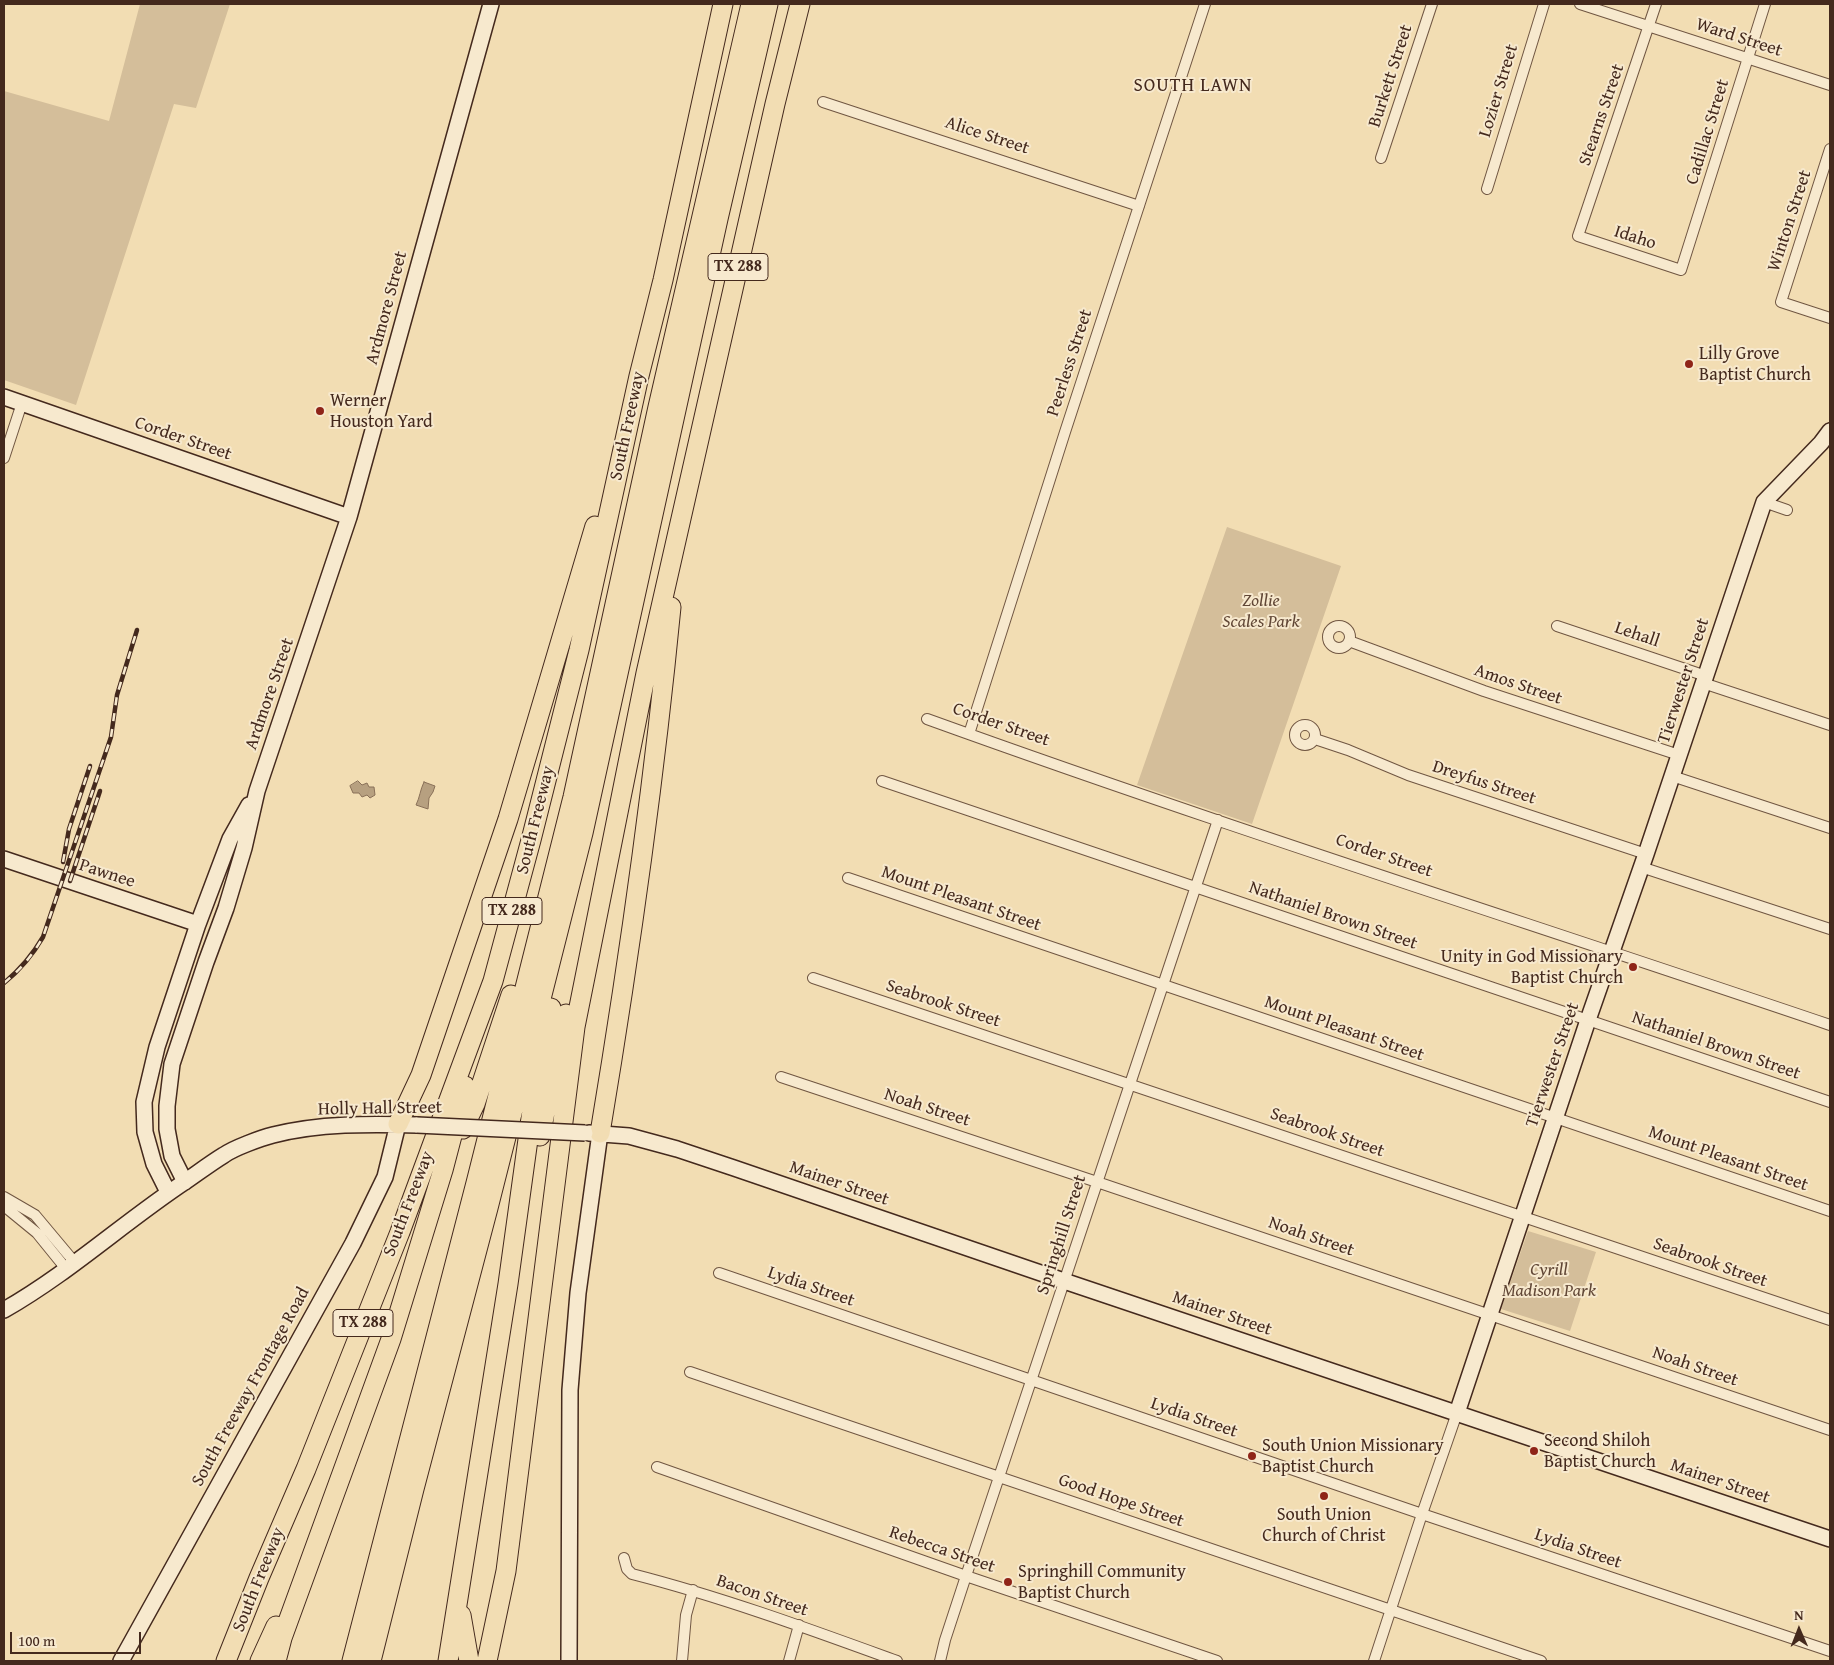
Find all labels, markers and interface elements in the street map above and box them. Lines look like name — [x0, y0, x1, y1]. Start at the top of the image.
street label: Ward Street — [1693, 14, 1785, 62]
street label: Burkett Street — [1364, 22, 1418, 130]
street label: Lozier Street — [1475, 42, 1523, 140]
street label: Stearns Street — [1574, 61, 1630, 169]
district label: SOUTH LAWN — [1132, 75, 1254, 97]
street label: Cadillac Street — [1682, 77, 1734, 187]
street label: Alice Street — [942, 112, 1032, 160]
street label: Winton Street — [1763, 167, 1817, 275]
street label: Idaho — [1611, 221, 1659, 255]
street label: Ardmore Street — [361, 249, 413, 367]
road number: TX 288 — [708, 253, 768, 280]
street label: Peerless Street — [1043, 307, 1097, 419]
place label: Lilly Grove Baptist Church — [1699, 343, 1811, 386]
marker: Lilly Grove Baptist Church — [1683, 358, 1695, 370]
street label: South Freeway — [606, 369, 650, 483]
place label: Werner Houston Yard — [330, 390, 433, 432]
marker: Werner Houston Yard — [314, 405, 326, 417]
street label: Corder Street — [132, 412, 234, 466]
park label: Zollie Scales Park — [1222, 590, 1300, 632]
street label: Tierwester Street — [1654, 615, 1714, 747]
street label: Lehall — [1612, 617, 1662, 653]
street label: Ardmore Street — [241, 635, 299, 753]
street label: Amos Street — [1471, 660, 1565, 710]
street label: Corder Street — [950, 698, 1052, 752]
street label: Dreyfus Street — [1429, 756, 1539, 810]
street label: South Freeway — [512, 764, 560, 876]
street label: Corder Street — [1333, 829, 1435, 883]
street label: Pawnee — [76, 855, 138, 893]
street label: Mount Pleasant Street — [878, 862, 1044, 936]
street label: Nathaniel Brown Street — [1246, 877, 1420, 955]
road number: TX 288 — [482, 898, 542, 924]
place label: Unity in God Missionary Baptist Church — [1441, 946, 1623, 989]
marker: Unity in God Missionary Baptist Church — [1627, 961, 1639, 973]
street label: Seabrook Street — [883, 975, 1003, 1033]
street label: Mount Pleasant Street — [1261, 992, 1427, 1066]
street label: Tierwester Street — [1522, 1000, 1584, 1130]
street label: Nathaniel Brown Street — [1629, 1007, 1803, 1085]
street label: Noah Street — [881, 1084, 973, 1132]
street label: Holly Hall Street — [318, 1097, 442, 1121]
street label: Seabrook Street — [1267, 1103, 1387, 1163]
street label: Mount Pleasant Street — [1645, 1122, 1811, 1196]
street label: South Freeway — [379, 1148, 439, 1260]
street label: Mainer Street — [786, 1157, 892, 1211]
street label: Springhill Street — [1032, 1172, 1092, 1298]
street label: Noah Street — [1265, 1212, 1357, 1262]
street label: Seabrook Street — [1650, 1233, 1770, 1293]
park label: Cyrill Madison Park — [1502, 1259, 1596, 1302]
street label: Lydia Street — [765, 1262, 857, 1312]
street label: South Freeway Frontage Road — [187, 1284, 315, 1490]
street label: Mainer Street — [1169, 1287, 1275, 1341]
road number: TX 288 — [333, 1310, 393, 1336]
street label: Noah Street — [1649, 1342, 1741, 1392]
street label: Lydia Street — [1148, 1393, 1240, 1443]
place label: Second Shiloh Baptist Church — [1544, 1430, 1656, 1472]
place label: South Union Missionary Baptist Church — [1262, 1435, 1444, 1478]
marker: Second Shiloh Baptist Church — [1528, 1445, 1540, 1457]
marker: South Union Missionary Baptist Church — [1246, 1450, 1258, 1462]
street label: Mainer Street — [1667, 1455, 1773, 1509]
street label: Good Hope Street — [1055, 1469, 1187, 1533]
marker: South Union Church of Christ — [1318, 1490, 1330, 1502]
place label: South Union Church of Christ — [1262, 1504, 1386, 1546]
street label: Rebecca Street — [886, 1522, 998, 1578]
street label: Lydia Street — [1532, 1524, 1624, 1574]
street label: South Freeway — [228, 1525, 290, 1635]
place label: Springhill Community Baptist Church — [1018, 1561, 1186, 1604]
street label: Bacon Street — [713, 1570, 811, 1622]
marker: Springhill Community Baptist Church — [1002, 1576, 1014, 1588]
north arrow — [1774, 1605, 1824, 1655]
text: N — [1794, 1605, 1804, 1625]
scale bar — [12, 1622, 144, 1654]
text: 100 m — [18, 1630, 55, 1651]

